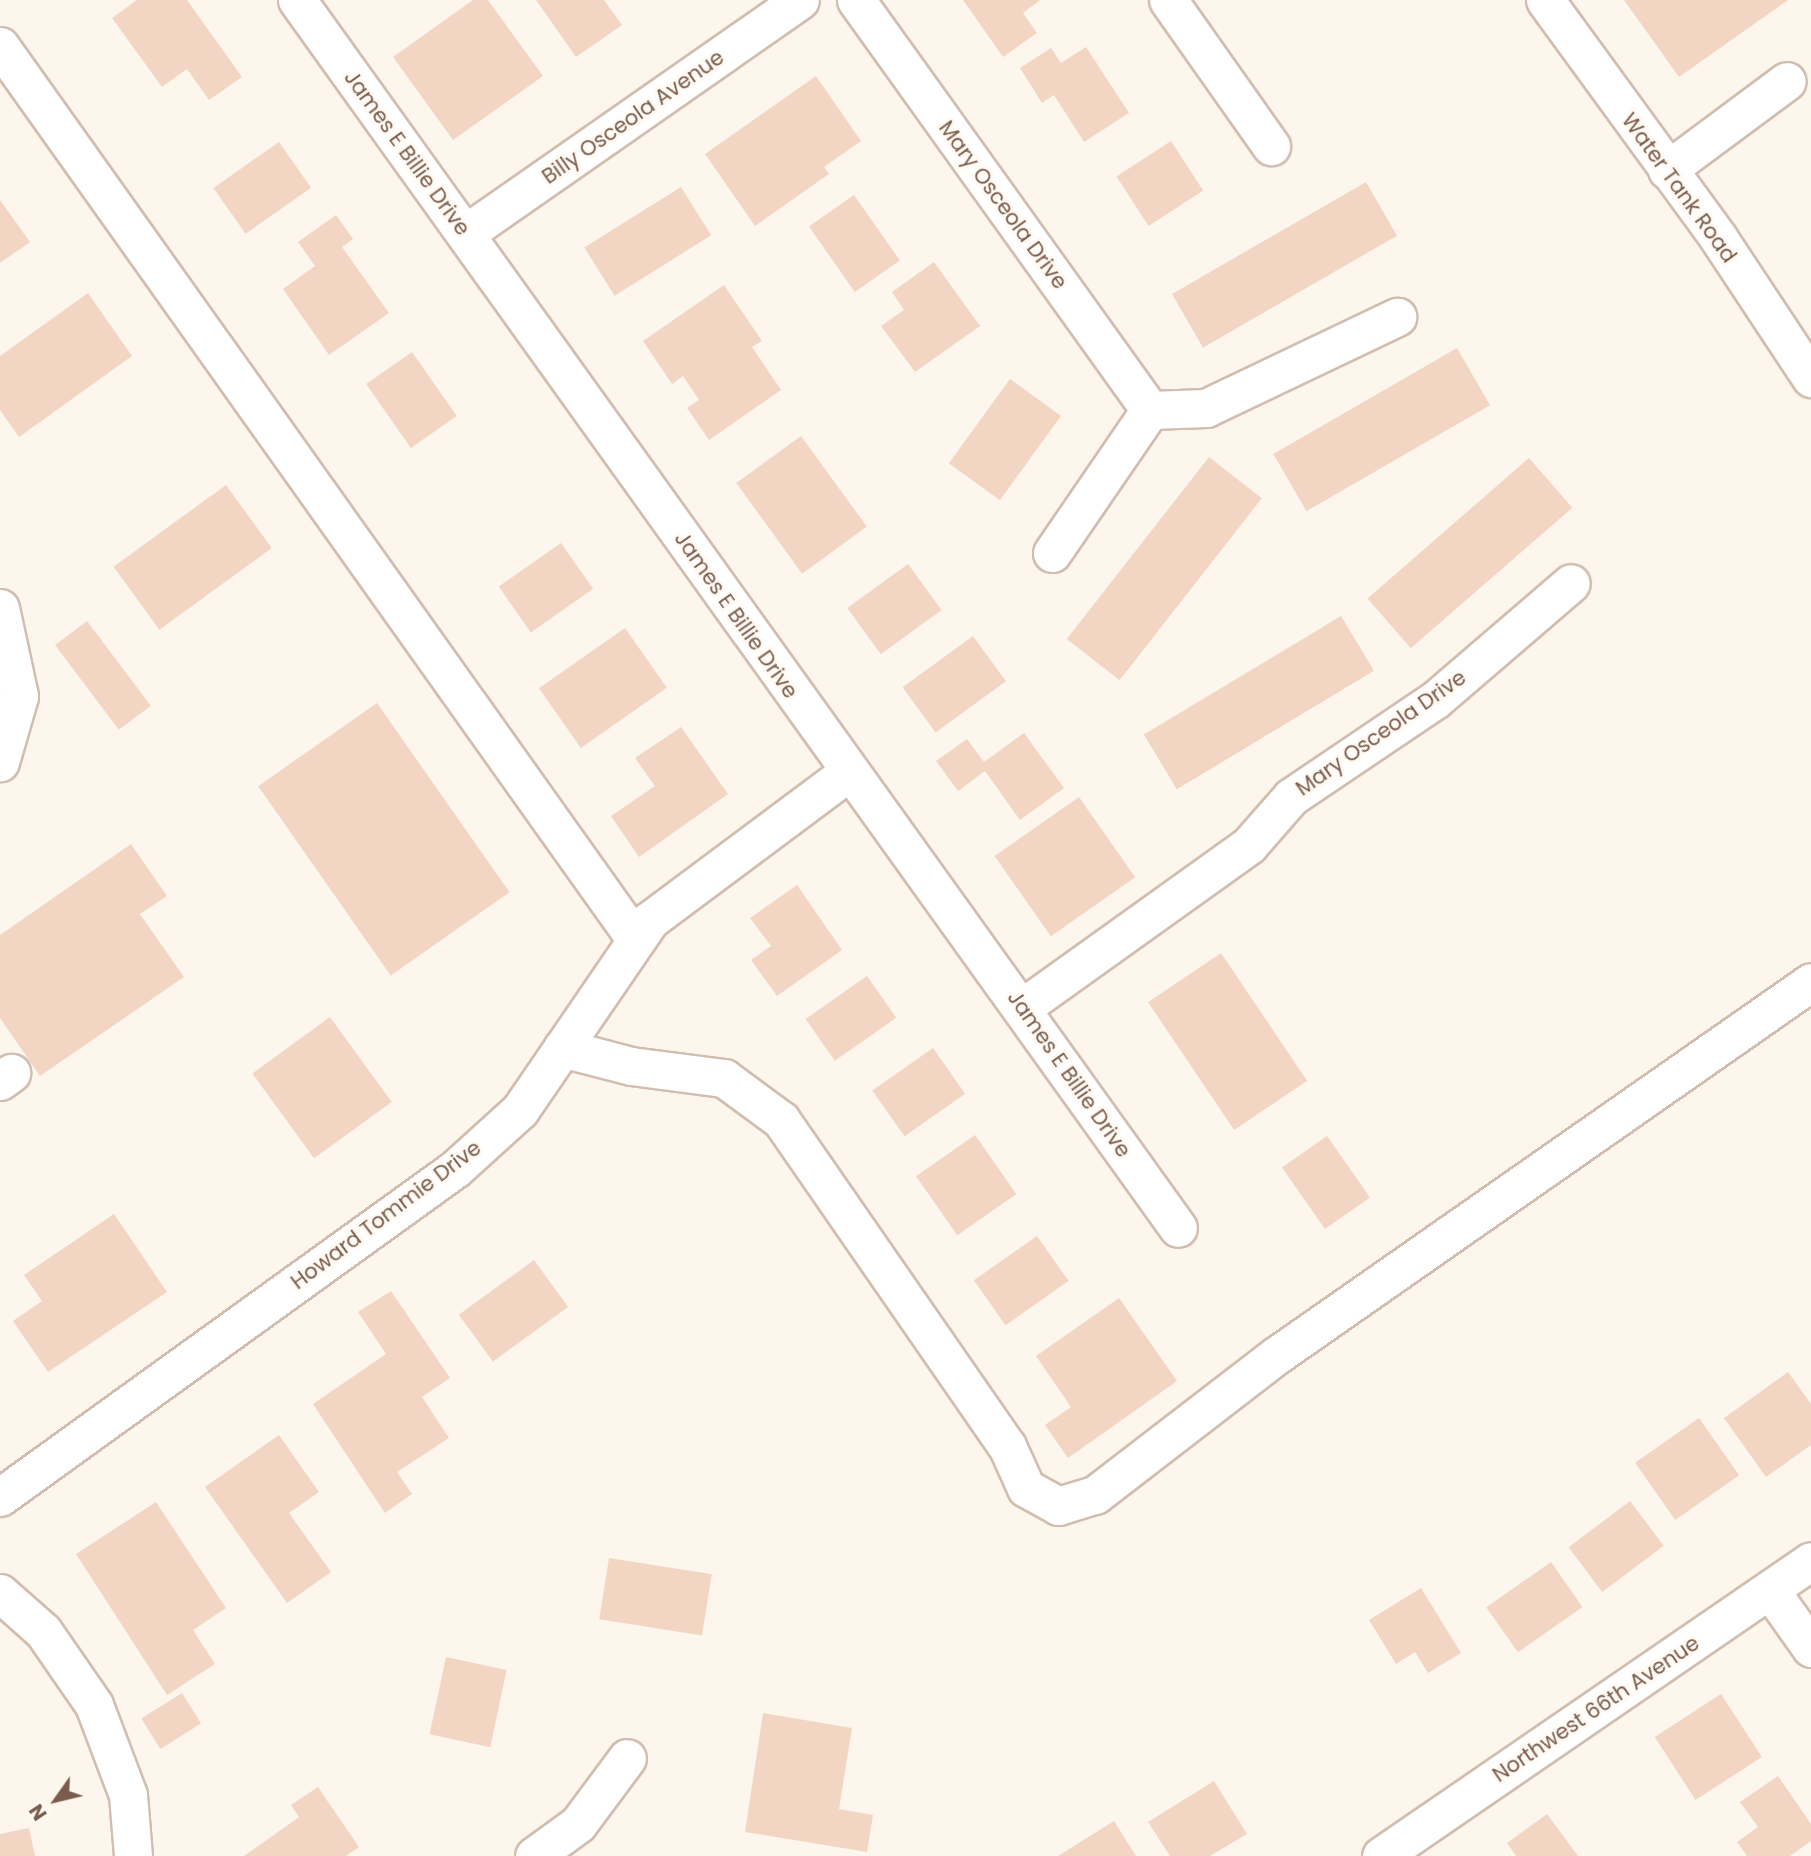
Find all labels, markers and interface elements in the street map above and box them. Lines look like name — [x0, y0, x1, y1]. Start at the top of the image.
street label: Billy Osceola Avenue — [537, 45, 729, 189]
street label: James E Billie Drive — [339, 66, 475, 240]
street label: Water Tank Road — [1616, 108, 1742, 268]
street label: Mary Osceola Drive — [933, 116, 1073, 294]
street label: James E Billie Drive — [669, 527, 803, 703]
street label: Mary Osceola Drive — [1291, 665, 1471, 801]
street label: James E Billie Drive — [1002, 986, 1136, 1162]
street label: Howard Tommie Drive — [286, 1135, 486, 1295]
street label: Northwest 66th Avenue — [1488, 1630, 1704, 1788]
north arrow — [21, 1765, 91, 1835]
text: N — [23, 1799, 53, 1826]

